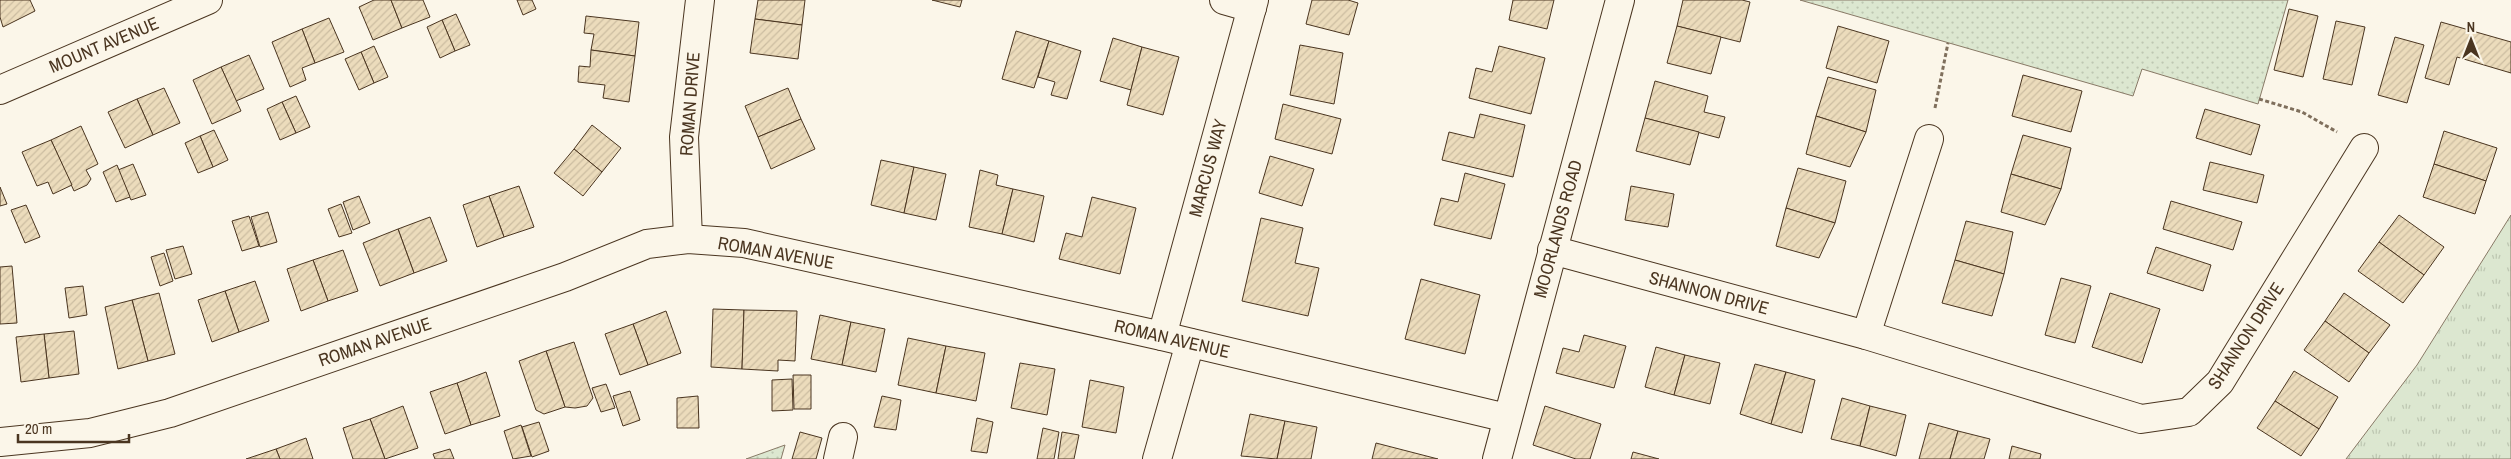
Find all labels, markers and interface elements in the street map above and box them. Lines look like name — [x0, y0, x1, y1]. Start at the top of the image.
street label: MOUNT AVENUE — [45, 10, 162, 79]
north arrow — [2446, 15, 2496, 65]
text: N — [2467, 18, 2475, 36]
street label: ROMAN DRIVE — [673, 51, 706, 157]
street label: MARCUS WAY — [1182, 116, 1233, 219]
street label: MOORLANDS ROAD — [1527, 157, 1588, 301]
street label: ROMAN AVENUE — [716, 230, 836, 275]
street label: SHANNON DRIVE — [1646, 265, 1772, 321]
street label: SHANNON DRIVE — [2202, 277, 2290, 394]
street label: ROMAN AVENUE — [315, 311, 435, 373]
street label: ROMAN AVENUE — [1112, 313, 1232, 364]
scale bar — [18, 412, 129, 444]
text: 20 m — [25, 418, 52, 439]

